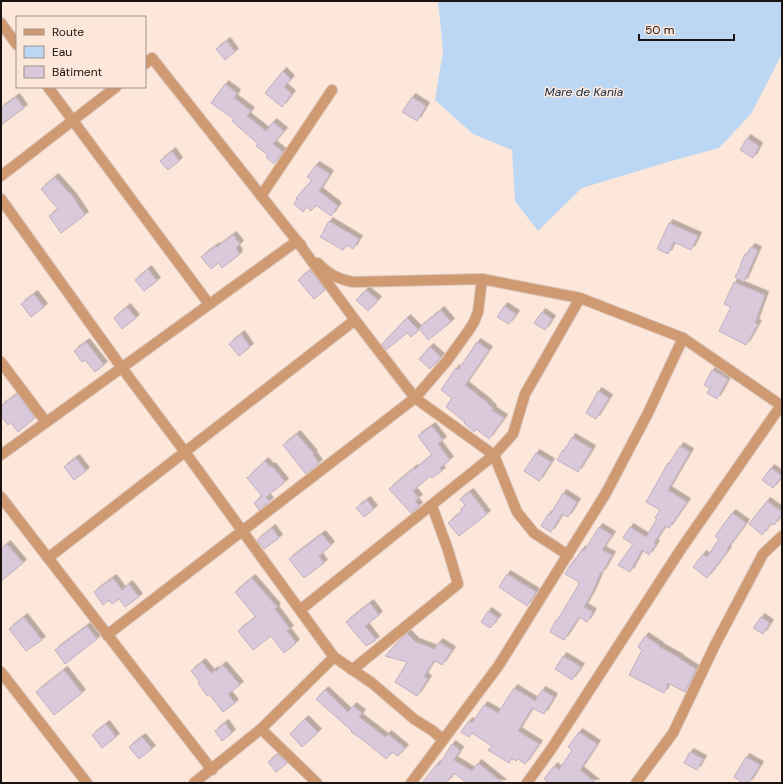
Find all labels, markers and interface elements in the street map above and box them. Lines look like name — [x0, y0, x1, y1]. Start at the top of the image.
legend — [16, 16, 146, 88]
scale bar — [639, 16, 734, 42]
text: 50 m — [645, 22, 674, 38]
text: Route — [52, 24, 84, 40]
text: Eau — [52, 44, 72, 60]
text: Bâtiment — [52, 64, 103, 80]
water label: Mare de Kania — [545, 84, 624, 100]

